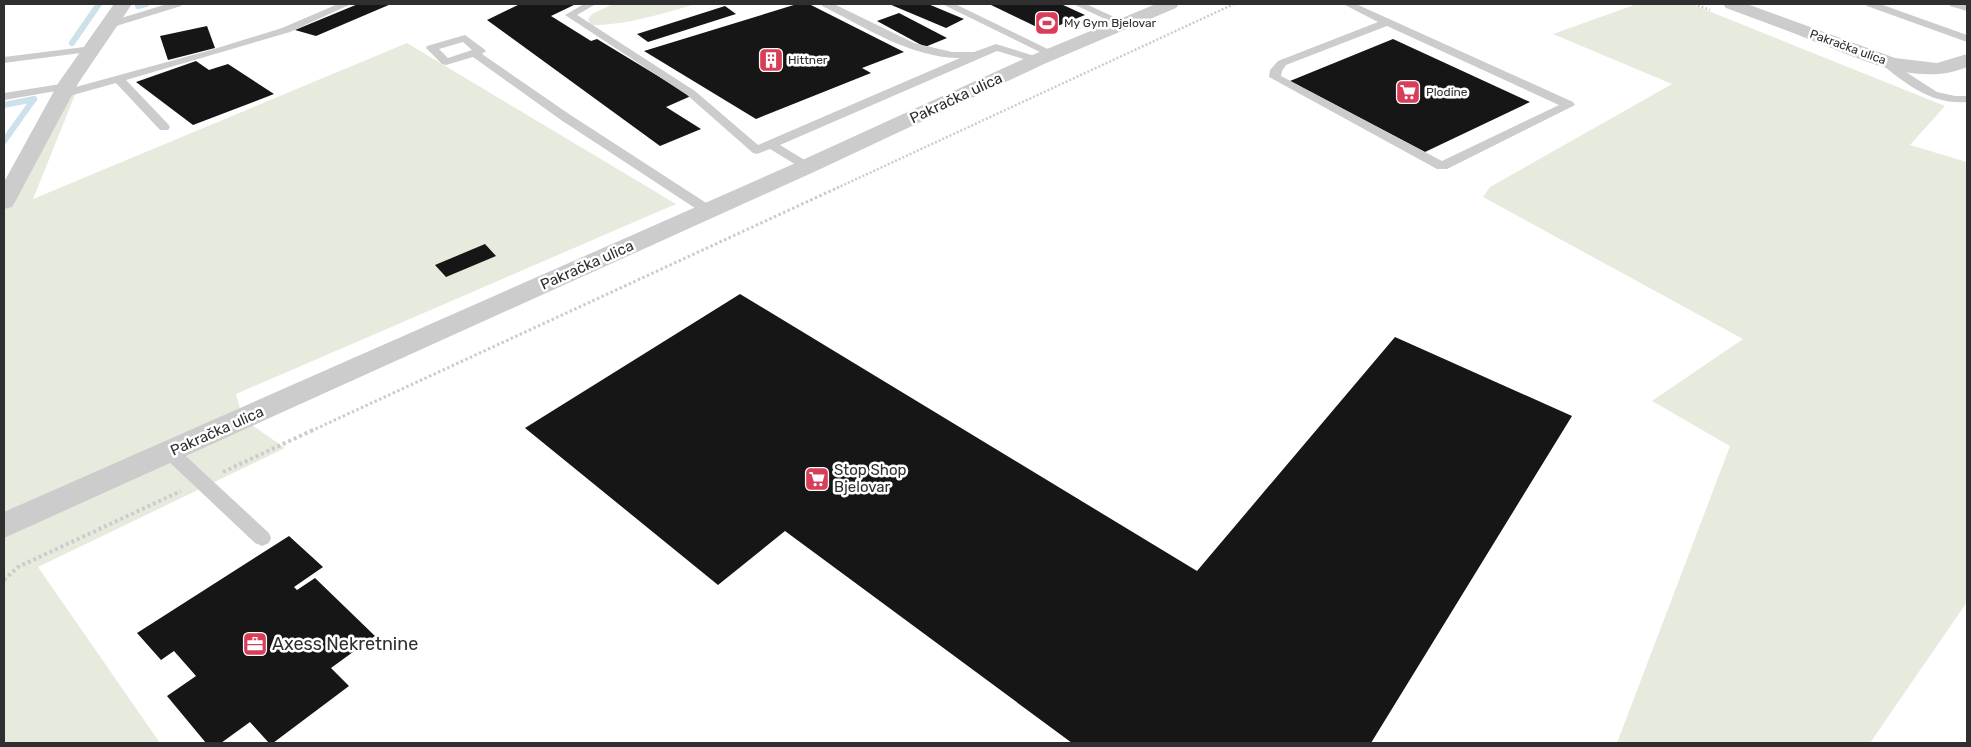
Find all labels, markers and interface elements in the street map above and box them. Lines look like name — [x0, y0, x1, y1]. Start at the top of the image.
sports icon: My Gym Bjelovar — [1034, 10, 1060, 36]
place label: My Gym Bjelovar — [1064, 16, 1157, 30]
street label: Pakračka ulica — [1808, 27, 1888, 67]
building icon: Hittner — [758, 47, 784, 73]
place label: Hittner — [788, 53, 828, 67]
street label: Pakračka ulica — [907, 69, 1005, 127]
supermarket icon: Plodine — [1395, 79, 1421, 105]
place label: Plodine — [1426, 85, 1468, 99]
street label: Pakračka ulica — [538, 236, 636, 294]
street label: Pakračka ulica — [168, 402, 266, 460]
place label: Stop Shop Bjelovar — [834, 461, 906, 496]
supermarket icon: Stop Shop Bjelovar — [804, 466, 830, 492]
office icon: Axess Nekretnine — [242, 631, 268, 657]
place label: Axess Nekretnine — [272, 633, 418, 655]

